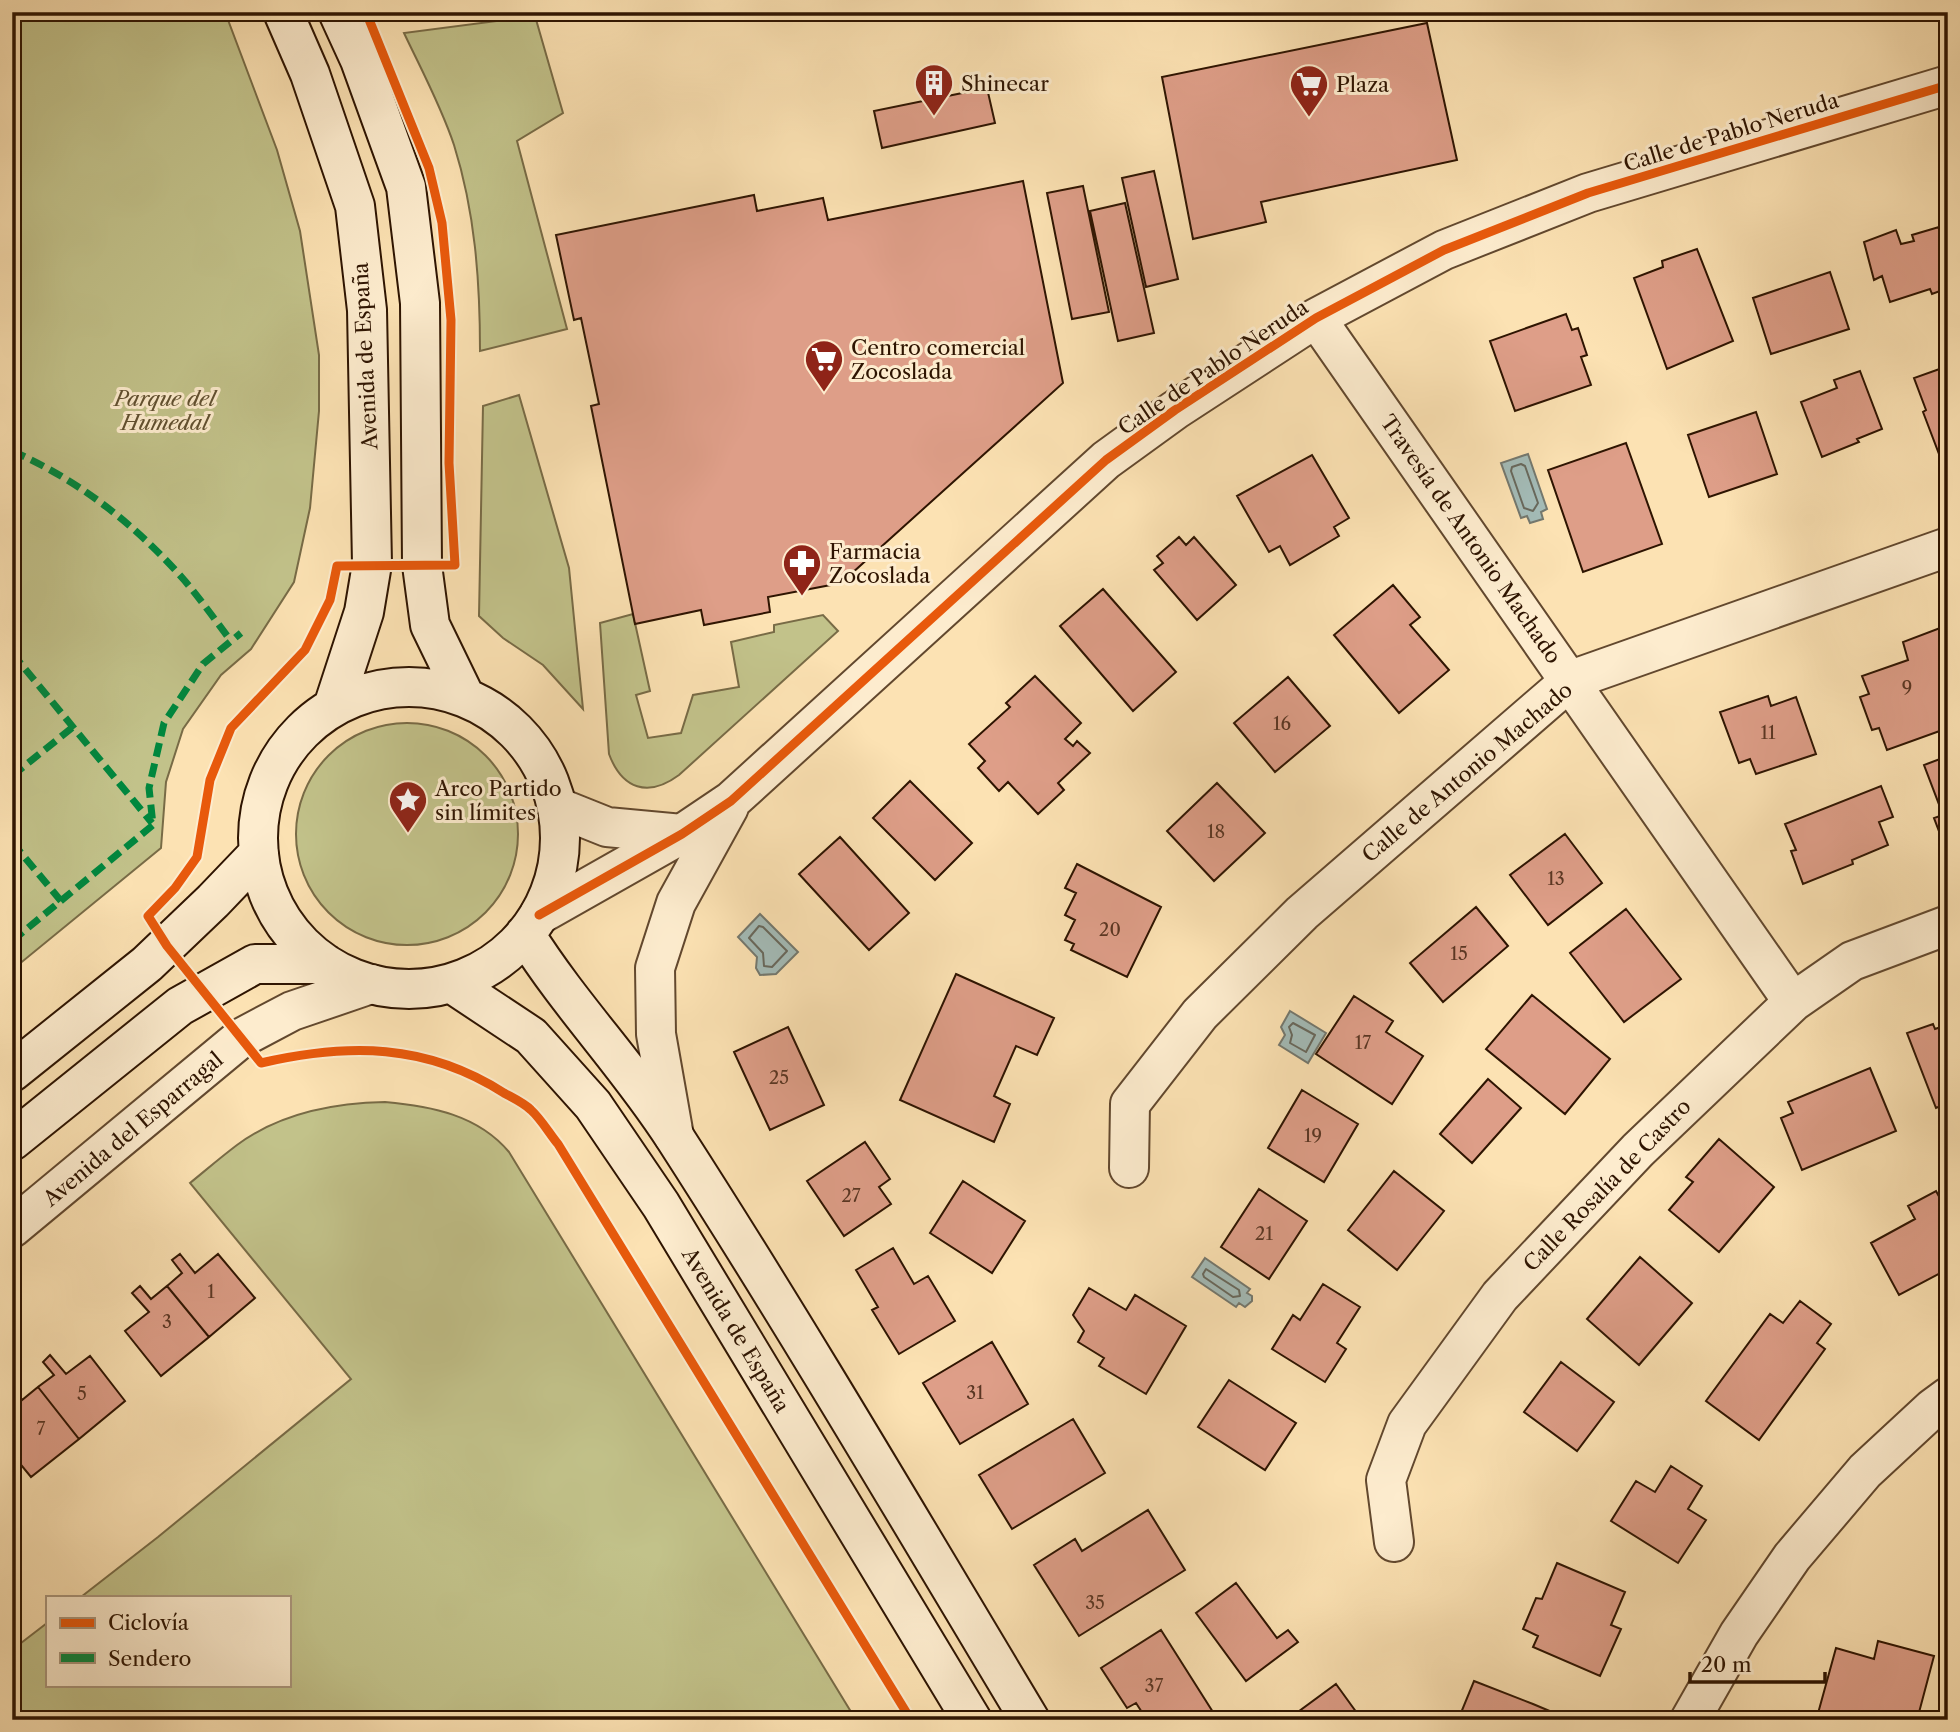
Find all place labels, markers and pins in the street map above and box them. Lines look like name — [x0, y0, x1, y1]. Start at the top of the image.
building icon: Shinecar — [913, 62, 955, 117]
supermarket icon: Plaza — [1288, 63, 1330, 118]
place label: Shinecar — [961, 71, 1049, 96]
place label: Plaza — [1336, 72, 1390, 97]
place label: Centro comercial Zocoslada — [851, 335, 1025, 384]
supermarket icon: Centro comercial Zocoslada — [803, 338, 845, 393]
place label: Farmacia Zocoslada — [829, 539, 931, 588]
pharmacy icon: Farmacia Zocoslada — [781, 542, 823, 597]
place label: Arco Partido sin límites — [434, 776, 562, 825]
place icon: Arco Partido sin límites — [387, 779, 429, 834]

